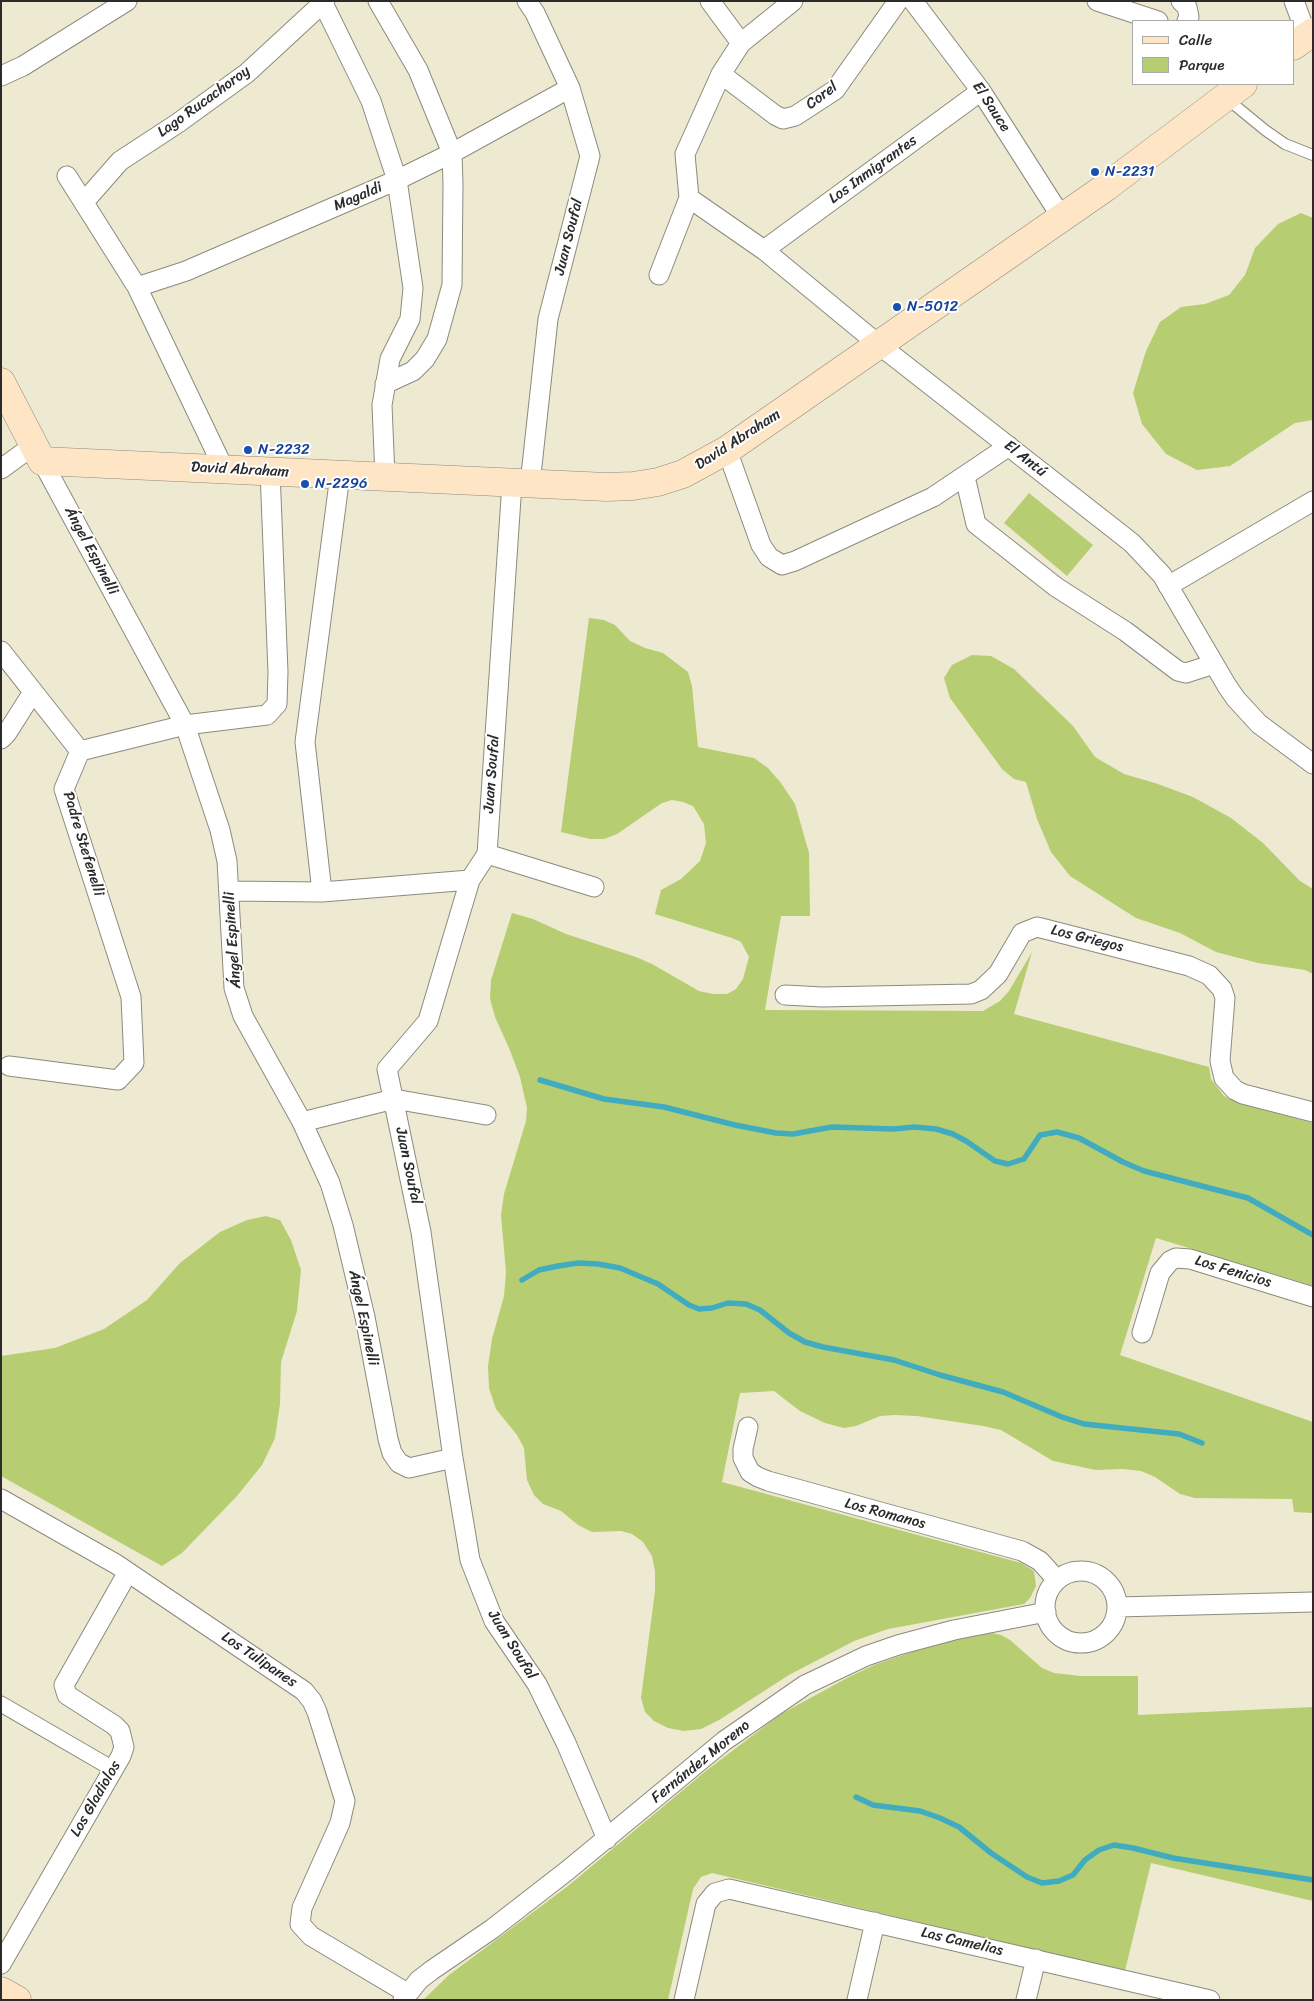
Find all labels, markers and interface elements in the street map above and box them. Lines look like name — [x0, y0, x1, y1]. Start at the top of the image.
legend — [1132, 20, 1294, 85]
text: Calle — [1179, 27, 1212, 53]
text: Parque — [1179, 52, 1224, 78]
street label: Lago Rucachoroy — [154, 62, 254, 142]
street label: Corel — [803, 78, 841, 114]
street label: El Sauce — [968, 79, 1014, 135]
street label: Los Inmigrantes — [825, 132, 921, 208]
place label: N-2231 — [1105, 163, 1154, 181]
marker: N-2231 — [1089, 166, 1101, 178]
street label: Magaldi — [331, 179, 385, 215]
street label: Juan Soufal — [551, 197, 587, 277]
place label: N-5012 — [907, 298, 958, 316]
marker: N-5012 — [891, 301, 903, 313]
street label: David Abraham — [692, 406, 784, 474]
street label: El Antú — [1000, 437, 1050, 481]
place label: N-2232 — [258, 441, 310, 459]
marker: N-2232 — [242, 444, 254, 456]
street label: David Abraham — [191, 458, 289, 482]
place label: N-2296 — [315, 475, 367, 493]
marker: N-2296 — [299, 478, 311, 490]
street label: Ángel Espinelli — [60, 504, 122, 598]
street label: Juan Soufal — [480, 734, 504, 814]
street label: Padre Stefenelli — [59, 790, 107, 898]
street label: Ángel Espinelli — [221, 891, 245, 989]
street label: Los Griegos — [1049, 921, 1125, 957]
street label: Juan Soufal — [391, 1126, 425, 1206]
street label: Los Fenicios — [1193, 1252, 1273, 1292]
street label: Ángel Espinelli — [344, 1269, 382, 1367]
street label: Los Romanos — [843, 1495, 927, 1533]
street label: Juan Soufal — [484, 1607, 540, 1683]
street label: Los Tulipanes — [218, 1628, 300, 1692]
street label: Fernández Moreno — [648, 1717, 754, 1807]
street label: Los Gladiolos — [67, 1758, 125, 1840]
street label: Las Camelias — [919, 1924, 1005, 1960]

